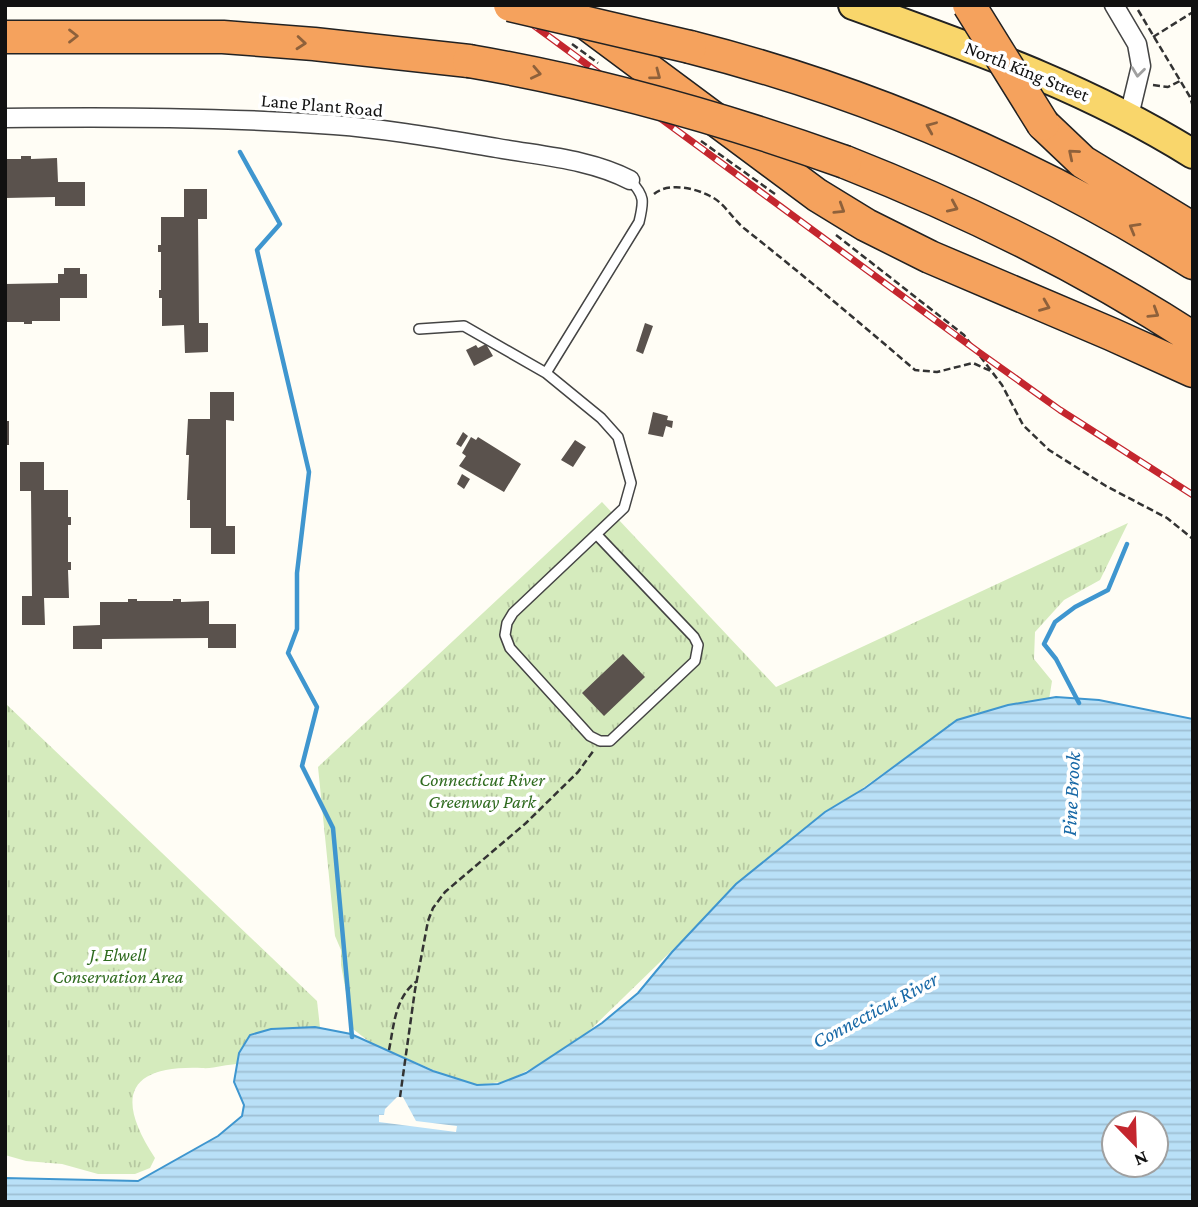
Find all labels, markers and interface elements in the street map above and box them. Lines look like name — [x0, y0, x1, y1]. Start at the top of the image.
one-way arrow — [69, 28, 79, 44]
one-way arrow — [295, 35, 307, 50]
street label: North King Street — [962, 37, 1093, 106]
one-way arrow — [530, 65, 542, 79]
one-way arrow — [1131, 66, 1146, 78]
one-way arrow — [648, 67, 661, 79]
street label: Lane Plant Road — [260, 89, 384, 121]
one-way arrow — [926, 121, 938, 135]
one-way arrow — [1068, 150, 1081, 162]
one-way arrow — [946, 199, 958, 213]
one-way arrow — [832, 200, 845, 213]
one-way arrow — [1129, 223, 1142, 236]
one-way arrow — [1038, 298, 1051, 312]
one-way arrow — [1147, 305, 1160, 318]
water label: Pine Brook — [1057, 750, 1085, 837]
park label: Connecticut River Greenway Park — [419, 769, 546, 812]
park label: J. Elwell Conservation Area — [53, 944, 184, 987]
water label: Connecticut River — [808, 967, 942, 1053]
north arrow — [1100, 1109, 1170, 1179]
text: N — [1131, 1147, 1152, 1171]

